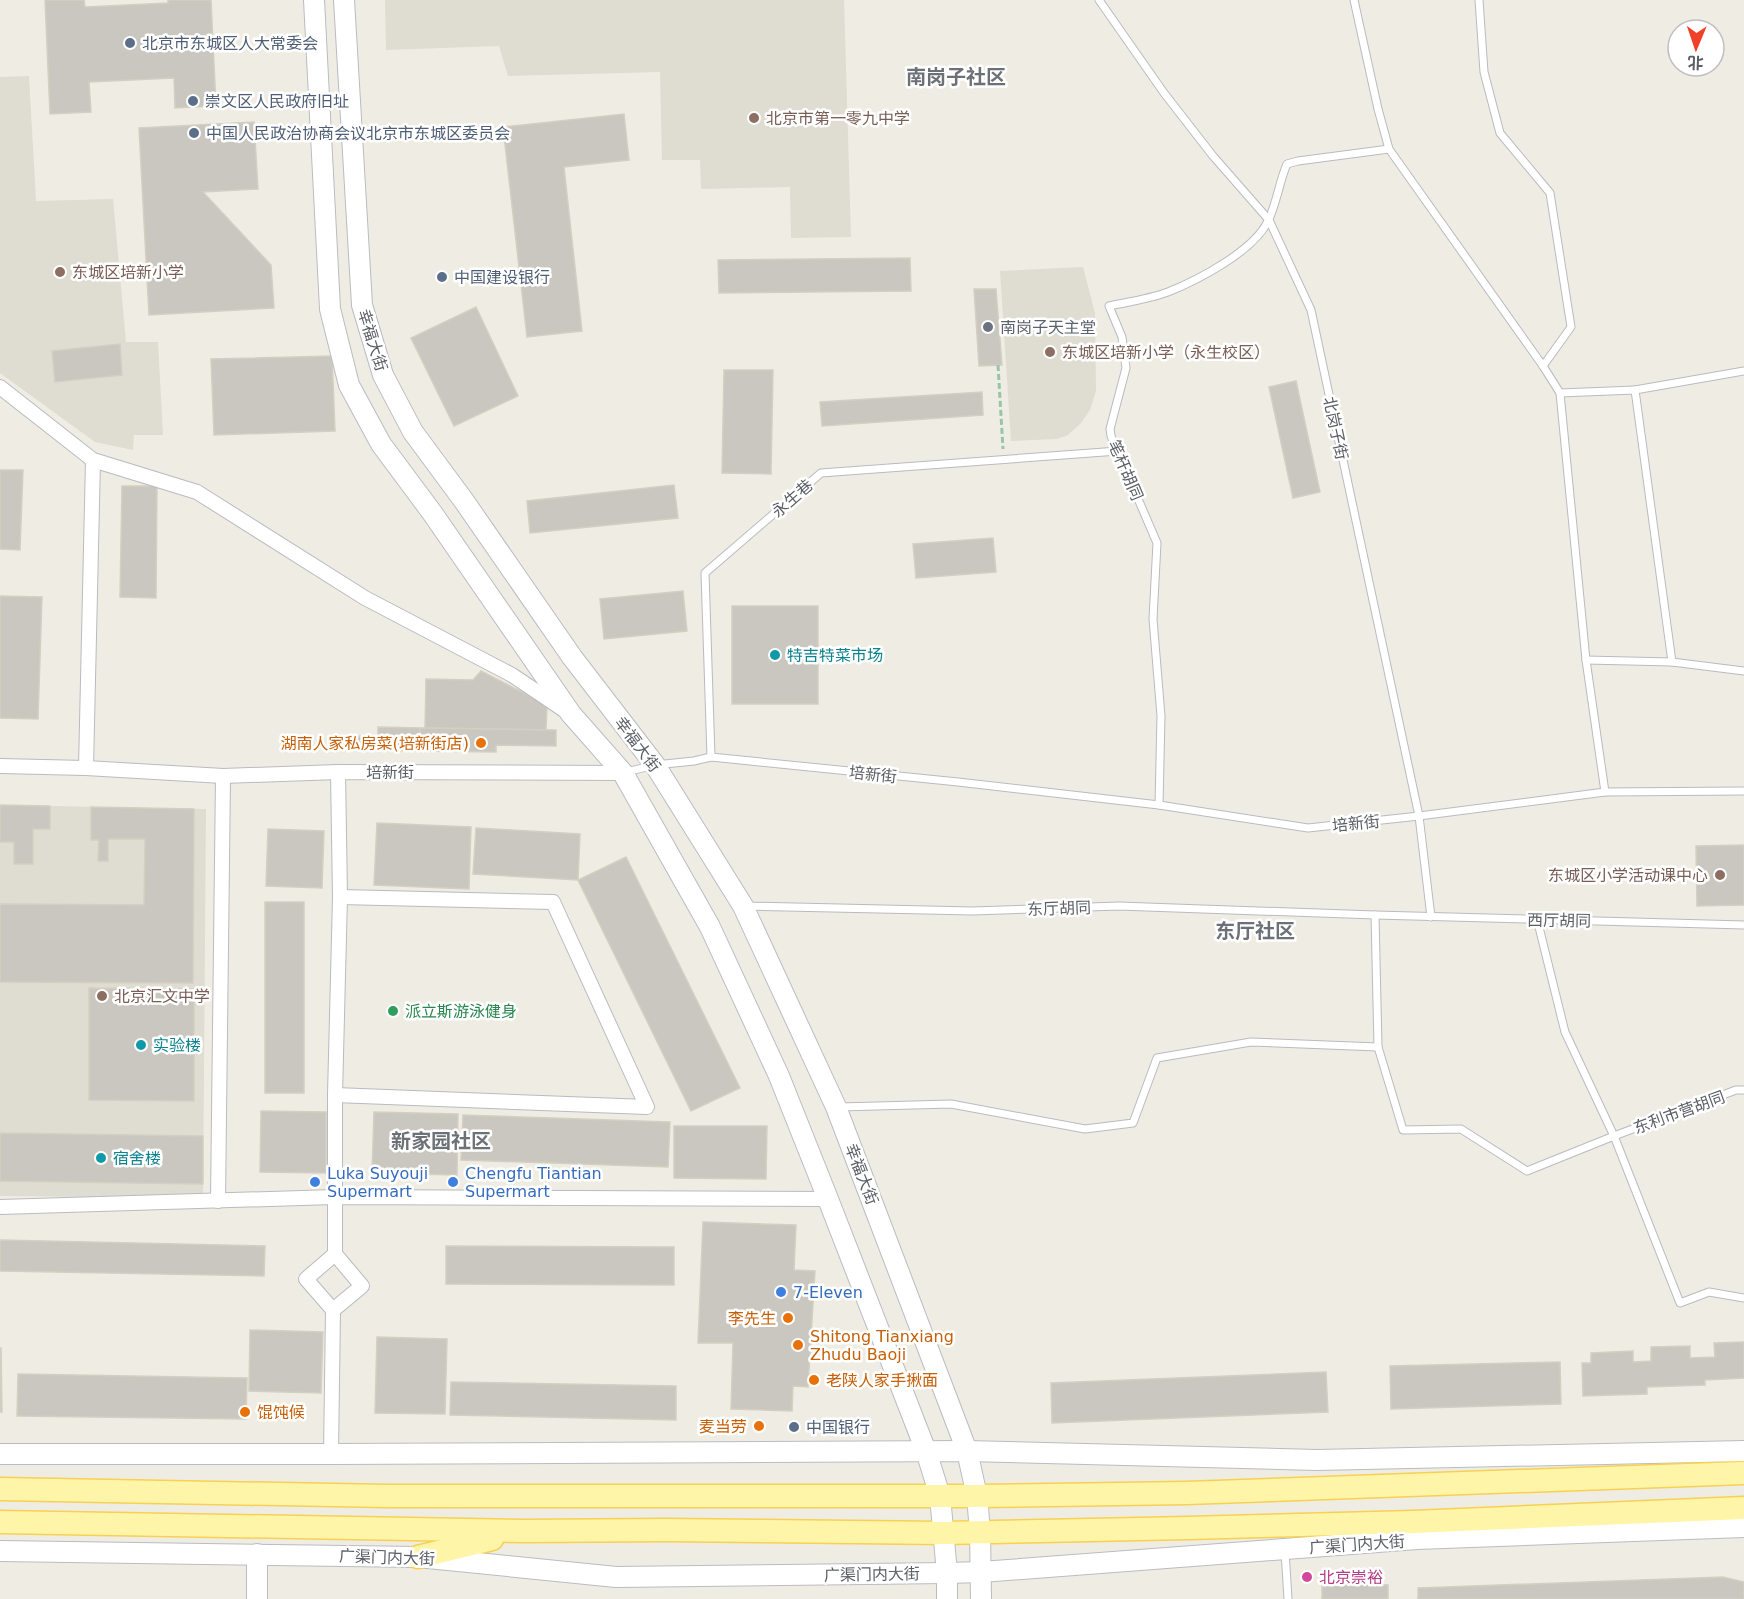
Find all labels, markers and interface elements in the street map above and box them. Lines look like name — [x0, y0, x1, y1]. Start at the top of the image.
north arrow — [1666, 18, 1726, 78]
place label: 北京市东城区人大常委会 — [142, 34, 318, 53]
marker: 北京市东城区人大常委会 — [123, 36, 137, 50]
text: 北 — [1687, 53, 1704, 72]
district label: 南岗子社区 — [906, 65, 1006, 89]
place label: 崇文区人民政府旧址 — [205, 92, 349, 111]
marker: 崇文区人民政府旧址 — [186, 94, 200, 108]
place label: 北京市第一零九中学 — [766, 109, 910, 128]
marker: 北京市第一零九中学 — [747, 111, 761, 125]
place label: 中国人民政治协商会议北京市东城区委员会 — [206, 124, 510, 143]
marker: 中国人民政治协商会议北京市东城区委员会 — [187, 126, 201, 140]
place label: 东城区培新小学 — [72, 263, 184, 282]
marker: 东城区培新小学 — [53, 265, 67, 279]
place label: 中国建设银行 — [454, 268, 550, 287]
marker: 中国建设银行 — [435, 270, 449, 284]
street label: 幸福大街 — [354, 307, 391, 374]
place label: 南岗子天主堂 — [1000, 318, 1096, 337]
marker: 南岗子天主堂 — [981, 320, 995, 334]
place label: 东城区培新小学（永生校区） — [1062, 343, 1270, 362]
marker: 东城区培新小学（永生校区） — [1043, 345, 1057, 359]
street label: 北岗子街 — [1320, 395, 1351, 461]
street label: 笔杆胡同 — [1104, 437, 1147, 503]
street label: 永生巷 — [768, 475, 817, 521]
place label: 特吉特菜市场 — [787, 646, 883, 665]
marker: 特吉特菜市场 — [768, 648, 782, 662]
street label: 幸福大街 — [611, 713, 664, 776]
place label: 湖南人家私房菜(培新街店) — [281, 734, 469, 753]
marker: 湖南人家私房菜(培新街店) — [474, 736, 488, 750]
street label: 培新街 — [366, 763, 414, 782]
street label: 培新街 — [848, 763, 898, 786]
street label: 培新街 — [1331, 812, 1381, 835]
place label: 东城区小学活动课中心 — [1548, 866, 1708, 885]
marker: 东城区小学活动课中心 — [1713, 868, 1727, 882]
street label: 东厅胡同 — [1027, 898, 1091, 919]
street label: 西厅胡同 — [1527, 910, 1591, 931]
district label: 东厅社区 — [1215, 919, 1295, 943]
place label: 北京汇文中学 — [114, 987, 210, 1006]
marker: 北京汇文中学 — [95, 989, 109, 1003]
place label: 派立斯游泳健身 — [405, 1002, 517, 1021]
marker: 派立斯游泳健身 — [386, 1004, 400, 1018]
place label: 实验楼 — [153, 1036, 201, 1055]
marker: 实验楼 — [134, 1038, 148, 1052]
street label: 东利市营胡同 — [1631, 1087, 1728, 1138]
district label: 新家园社区 — [391, 1129, 491, 1153]
street label: 幸福大街 — [841, 1141, 882, 1207]
place label: 宿舍楼 — [113, 1149, 161, 1168]
marker: 宿舍楼 — [94, 1151, 108, 1165]
place label: Luka Suyouji Supermart — [327, 1164, 428, 1201]
place label: Chengfu Tiantian Supermart — [465, 1164, 602, 1201]
marker: Luka Suyouji Supermart — [308, 1175, 322, 1189]
marker: Chengfu Tiantian Supermart — [446, 1175, 460, 1189]
place label: 7-Eleven — [793, 1283, 863, 1302]
marker: 7-Eleven — [774, 1285, 788, 1299]
place label: 李先生 — [728, 1309, 776, 1328]
marker: 李先生 — [781, 1311, 795, 1325]
place label: Shitong Tianxiang Zhudu Baoji — [810, 1327, 954, 1364]
marker: Shitong Tianxiang Zhudu Baoji — [791, 1338, 805, 1352]
place label: 老陕人家手揪面 — [826, 1371, 938, 1390]
marker: 老陕人家手揪面 — [807, 1373, 821, 1387]
place label: 馄饨候 — [257, 1403, 305, 1422]
marker: 馄饨候 — [238, 1405, 252, 1419]
place label: 麦当劳 — [699, 1417, 747, 1436]
place label: 中国银行 — [806, 1418, 870, 1437]
marker: 麦当劳 — [752, 1419, 766, 1433]
marker: 中国银行 — [787, 1420, 801, 1434]
street label: 广渠门内大街 — [1308, 1532, 1406, 1557]
street label: 广渠门内大街 — [339, 1546, 435, 1569]
street label: 广渠门内大街 — [824, 1564, 920, 1585]
place label: 北京崇裕 — [1319, 1568, 1383, 1587]
marker: 北京崇裕 — [1300, 1570, 1314, 1584]

